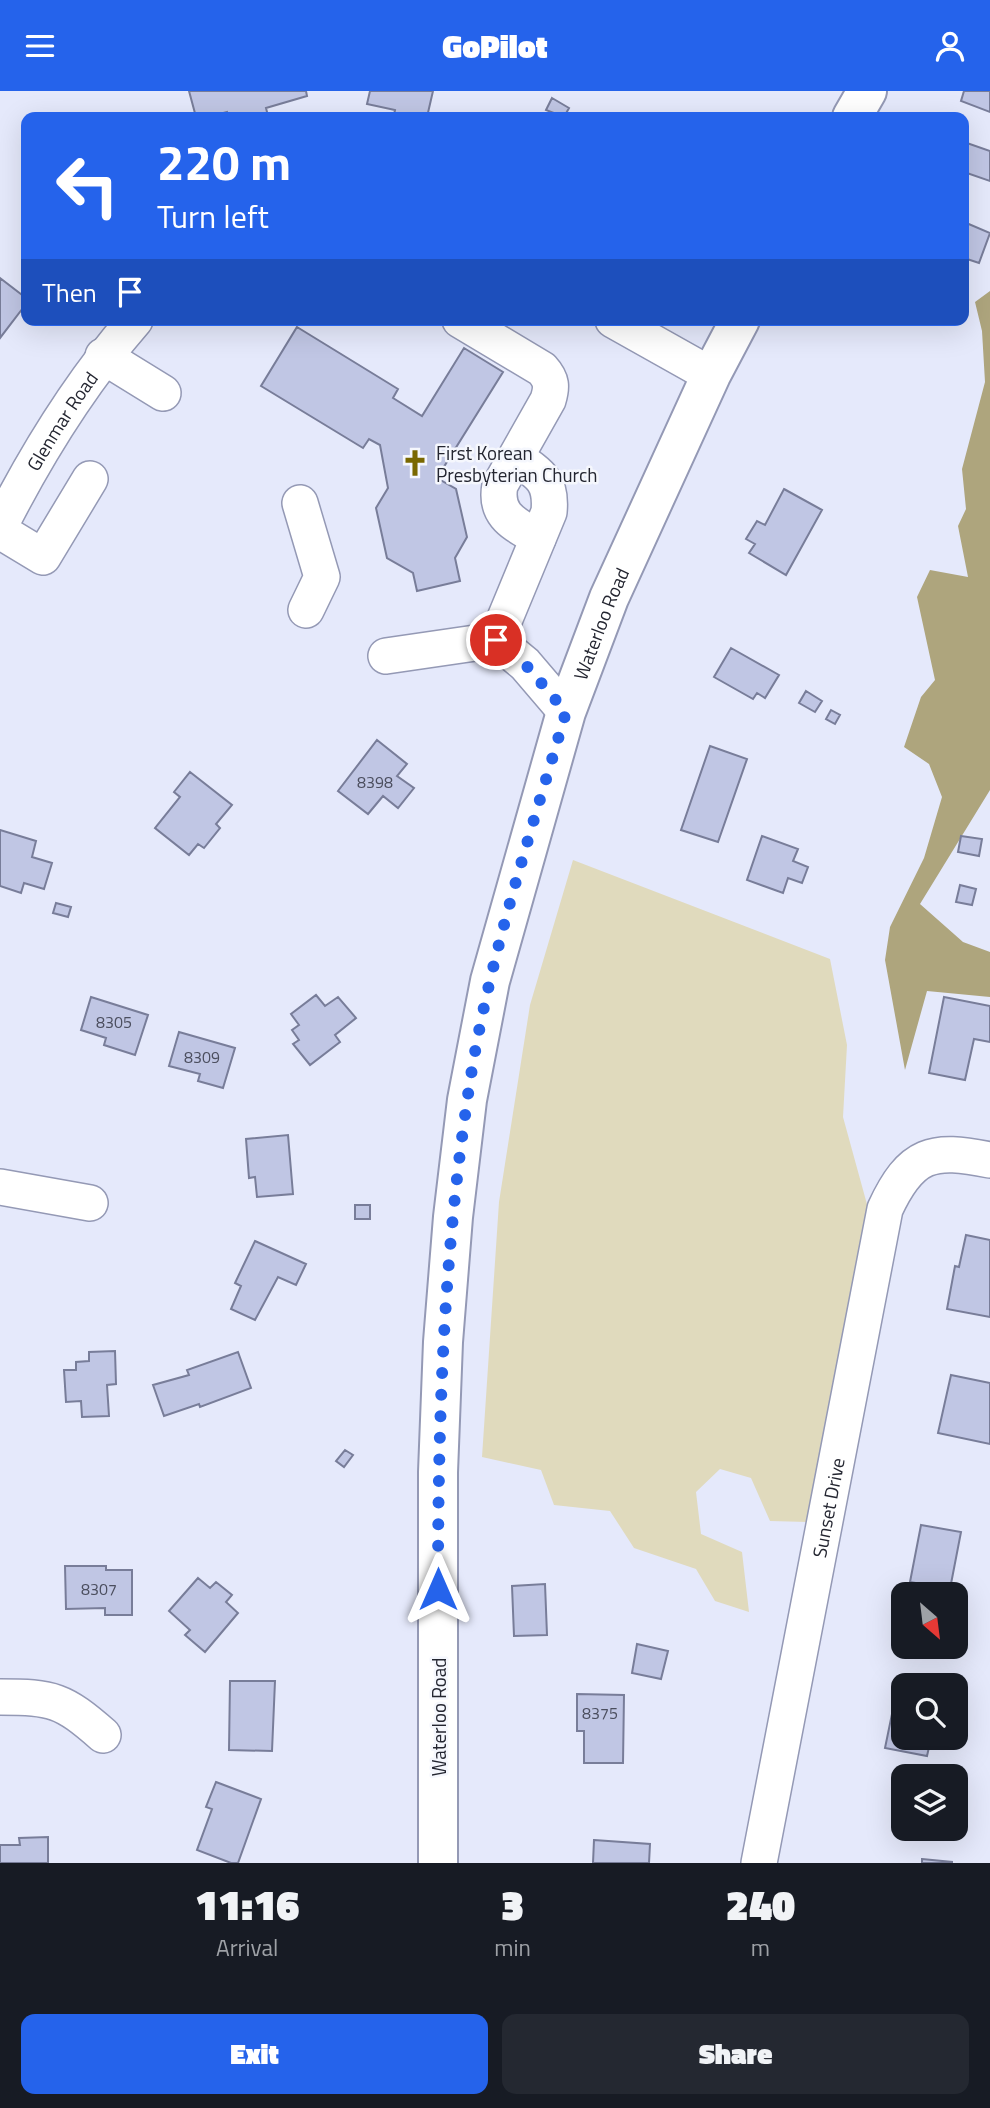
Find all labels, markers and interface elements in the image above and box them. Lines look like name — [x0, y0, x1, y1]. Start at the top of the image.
text: GoPilot — [442, 22, 548, 70]
icon: menu — [21, 27, 59, 65]
icon: person — [931, 27, 969, 65]
text: 220 m — [157, 124, 291, 199]
icon: left — [42, 140, 133, 231]
text: Turn left — [157, 192, 269, 240]
text: Then — [42, 273, 97, 312]
icon: arrive — [111, 273, 149, 311]
street label: Glenmar Road — [18, 365, 104, 476]
place label: First Korean Presbyterian Church — [436, 438, 597, 489]
church icon: First Korean Presbyterian Church — [400, 448, 430, 478]
street label: Waterloo Road — [565, 562, 636, 684]
pin — [466, 610, 526, 670]
icon: arrive — [477, 621, 515, 659]
house number: 8398 — [357, 770, 393, 794]
house number: 8305 — [96, 1010, 132, 1034]
house number: 8309 — [184, 1045, 220, 1069]
street label: Sunset Drive — [804, 1455, 851, 1560]
position arrow — [401, 1552, 475, 1626]
house number: 8307 — [81, 1577, 117, 1601]
north arrow — [891, 1582, 968, 1659]
map controls — [891, 1582, 968, 1841]
street label: Waterloo Road — [424, 1658, 453, 1776]
button: search — [891, 1673, 968, 1750]
house number: 8375 — [582, 1701, 618, 1725]
button: layers — [891, 1764, 968, 1841]
text: 11:16 — [195, 1872, 299, 1936]
text: 3 — [501, 1872, 524, 1936]
text: 240 — [726, 1872, 795, 1936]
text: Arrival — [216, 1930, 278, 1965]
text: min — [494, 1930, 531, 1965]
text: m — [751, 1930, 770, 1965]
button: Exit — [21, 2014, 488, 2094]
button: Share — [502, 2014, 969, 2094]

